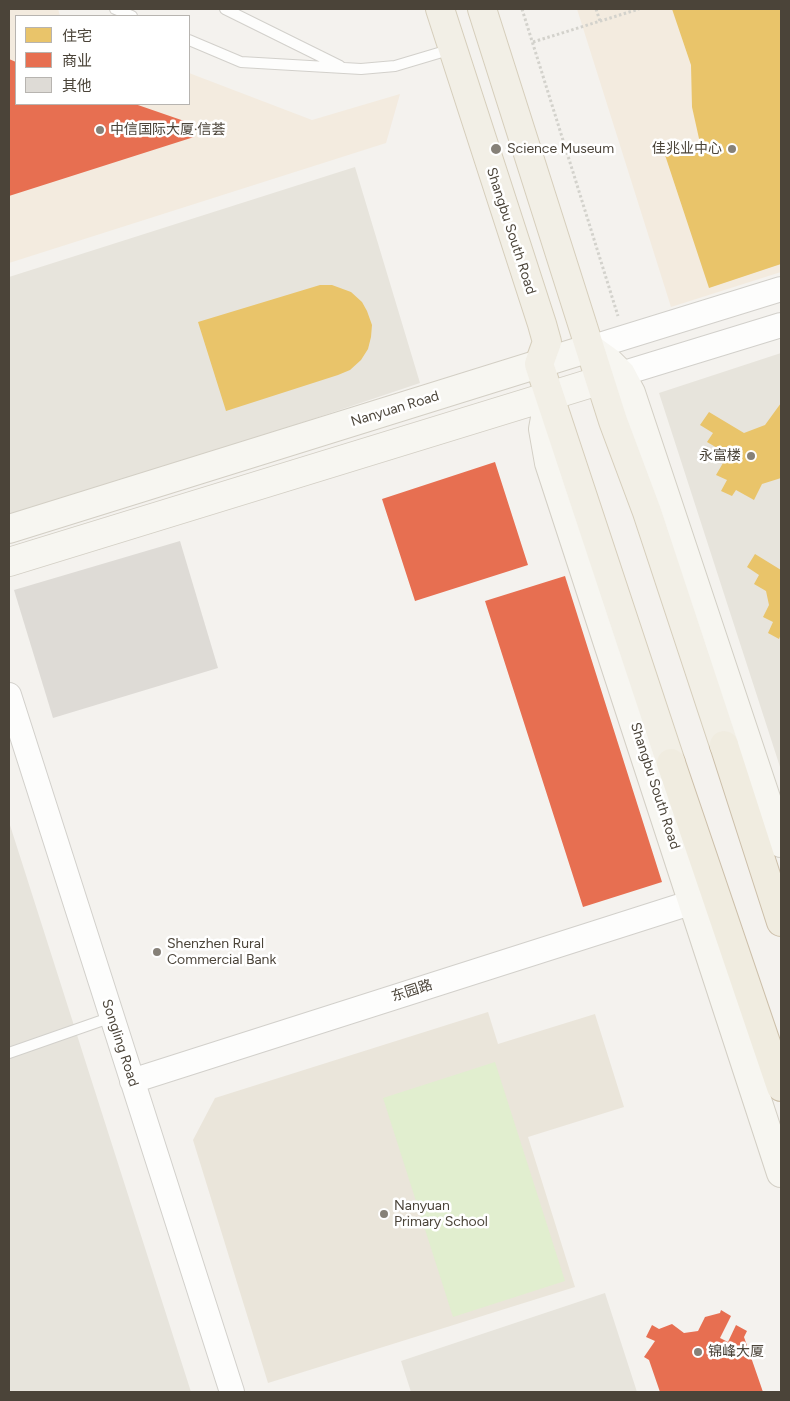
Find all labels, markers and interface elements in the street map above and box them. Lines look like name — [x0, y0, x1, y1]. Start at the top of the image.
legend — [15, 15, 190, 105]
text: 住宅 — [62, 27, 92, 45]
text: 商业 — [62, 52, 92, 70]
text: 其他 — [62, 77, 92, 95]
place label: 中信国际大厦·信荟 — [110, 122, 226, 138]
marker: 中信国际大厦·信荟 — [94, 124, 106, 136]
place label: Science Museum — [507, 141, 614, 157]
place label: 佳兆业中心 — [652, 141, 722, 157]
marker: Science Museum — [489, 142, 503, 156]
marker: 佳兆业中心 — [726, 143, 738, 155]
street label: Shangbu South Road — [483, 165, 539, 297]
street label: Nanyuan Road — [349, 388, 441, 430]
place label: 永富楼 — [699, 448, 741, 464]
marker: 永富楼 — [745, 450, 757, 462]
street label: Shangbu South Road — [627, 720, 683, 852]
place label: Shenzhen Rural Commercial Bank — [167, 936, 276, 969]
marker: Shenzhen Rural Commercial Bank — [151, 946, 163, 958]
street label: 东园路 — [389, 977, 435, 1005]
street label: Songling Road — [98, 997, 142, 1089]
place label: Nanyuan Primary School — [394, 1198, 488, 1230]
marker: Nanyuan Primary School — [378, 1208, 390, 1220]
place label: 锦峰大厦 — [708, 1344, 764, 1360]
marker: 锦峰大厦 — [692, 1346, 704, 1358]

